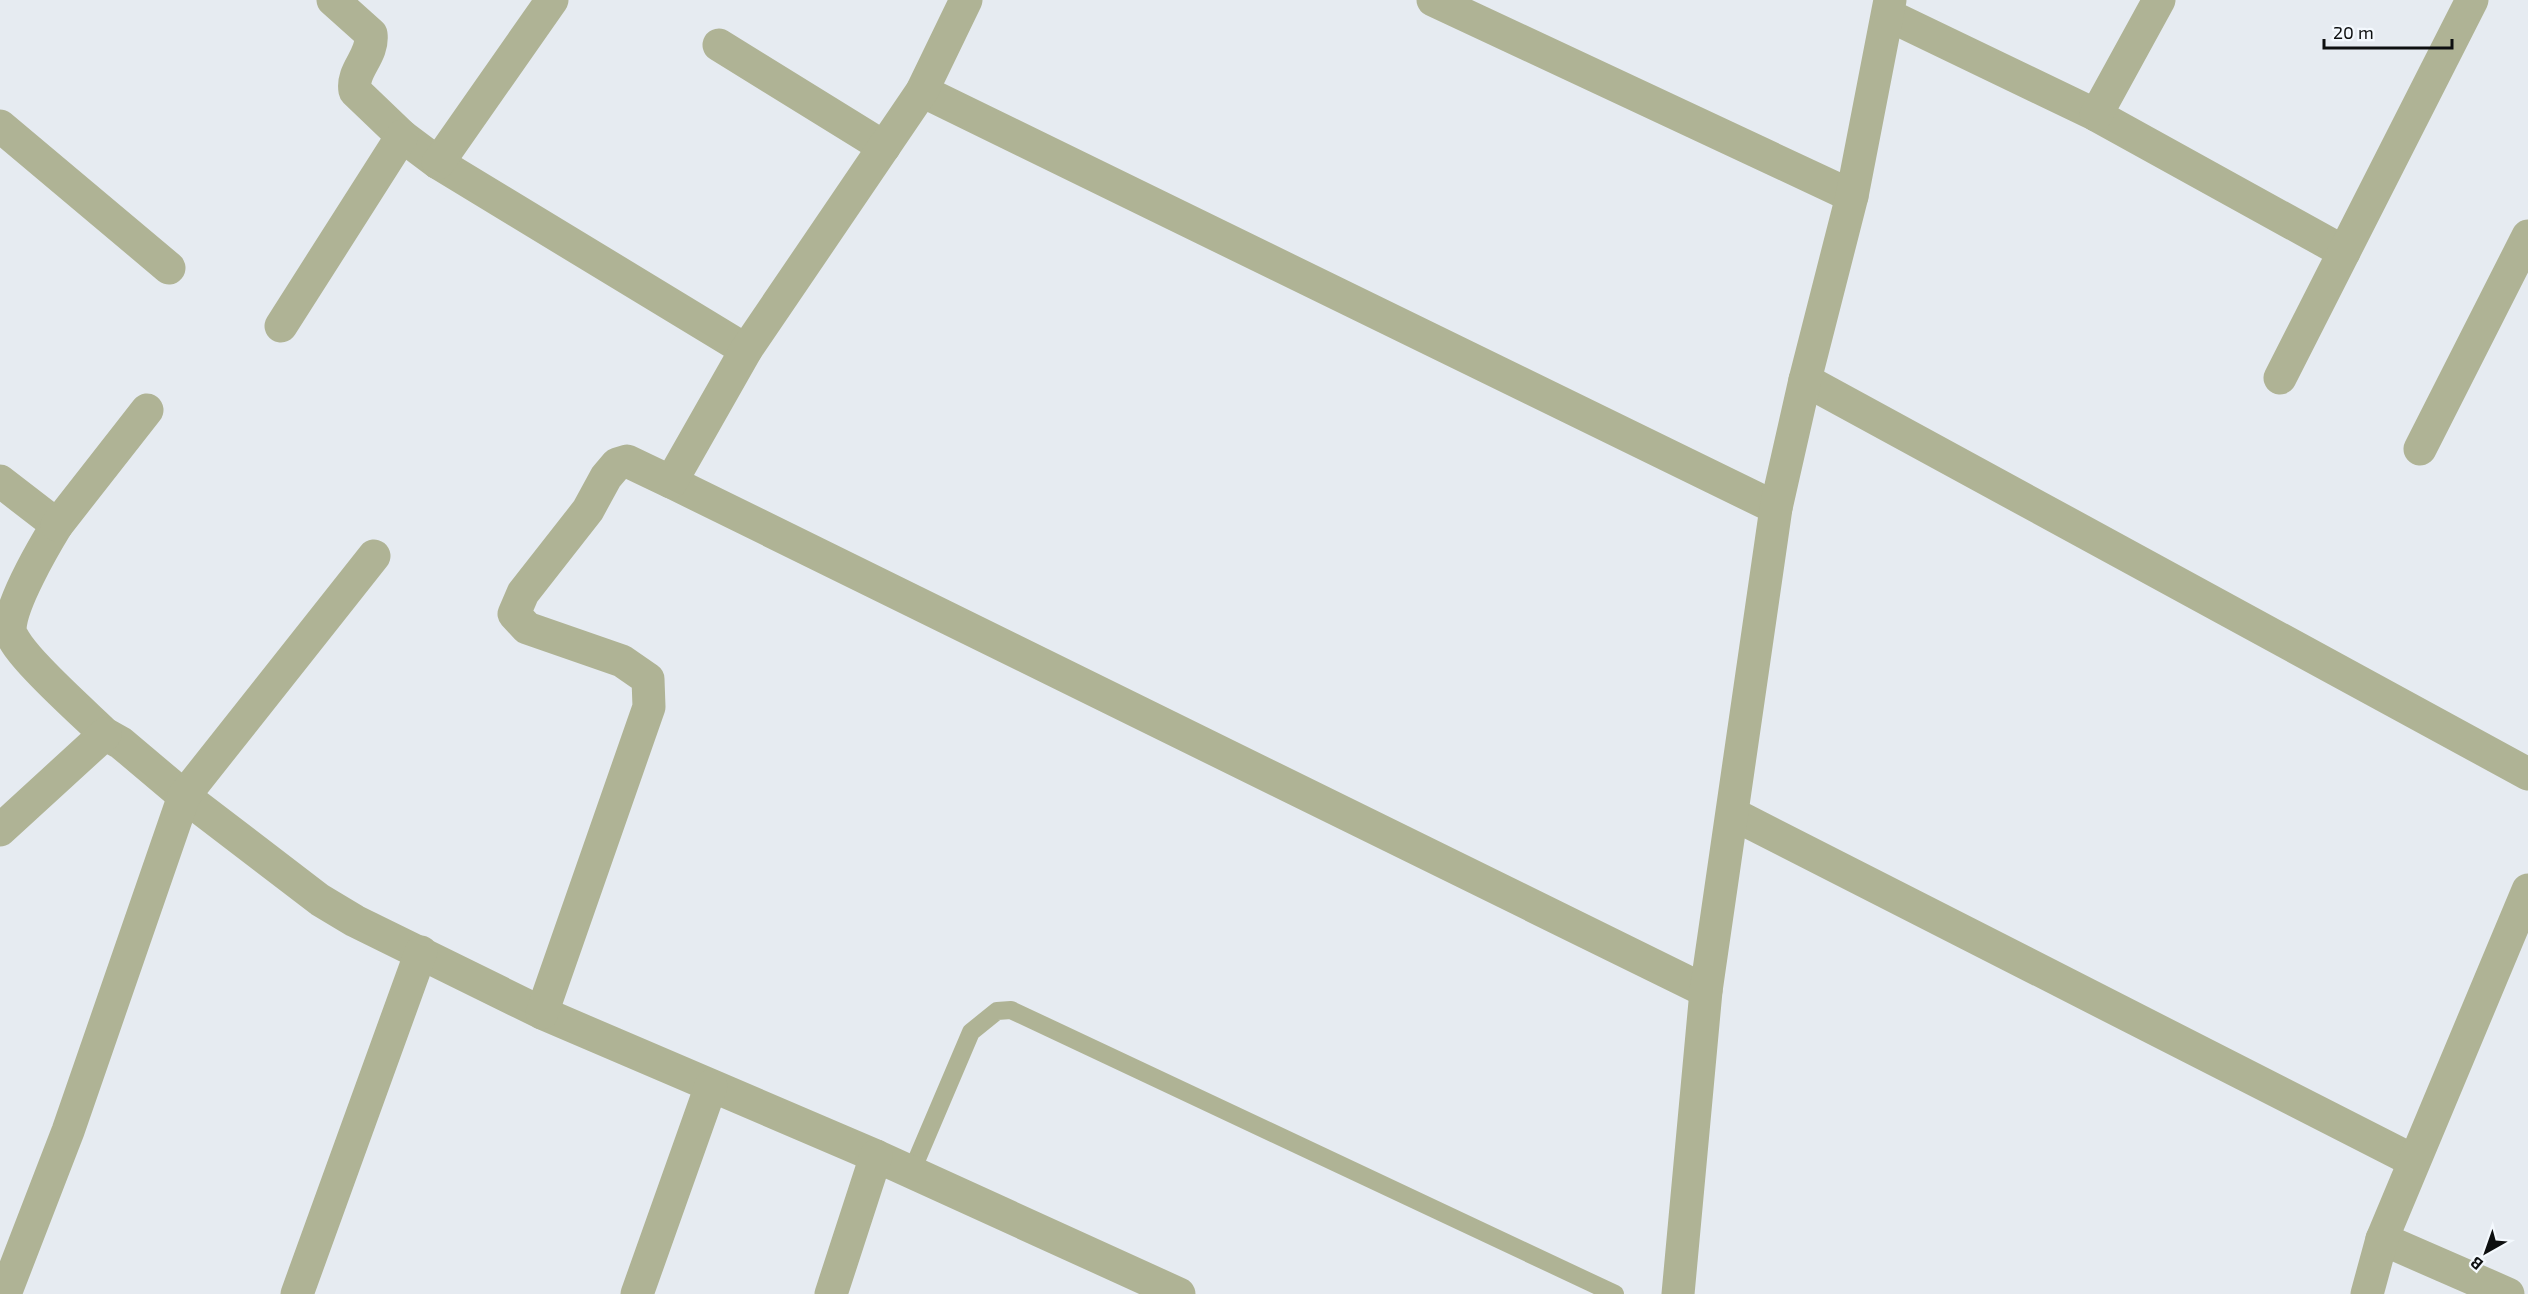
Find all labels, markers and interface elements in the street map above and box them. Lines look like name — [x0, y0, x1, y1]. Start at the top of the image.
scale bar — [2324, 12, 2452, 50]
text: 20 m — [2333, 21, 2374, 43]
north arrow — [2456, 1222, 2516, 1282]
text: B — [2466, 1253, 2486, 1274]

